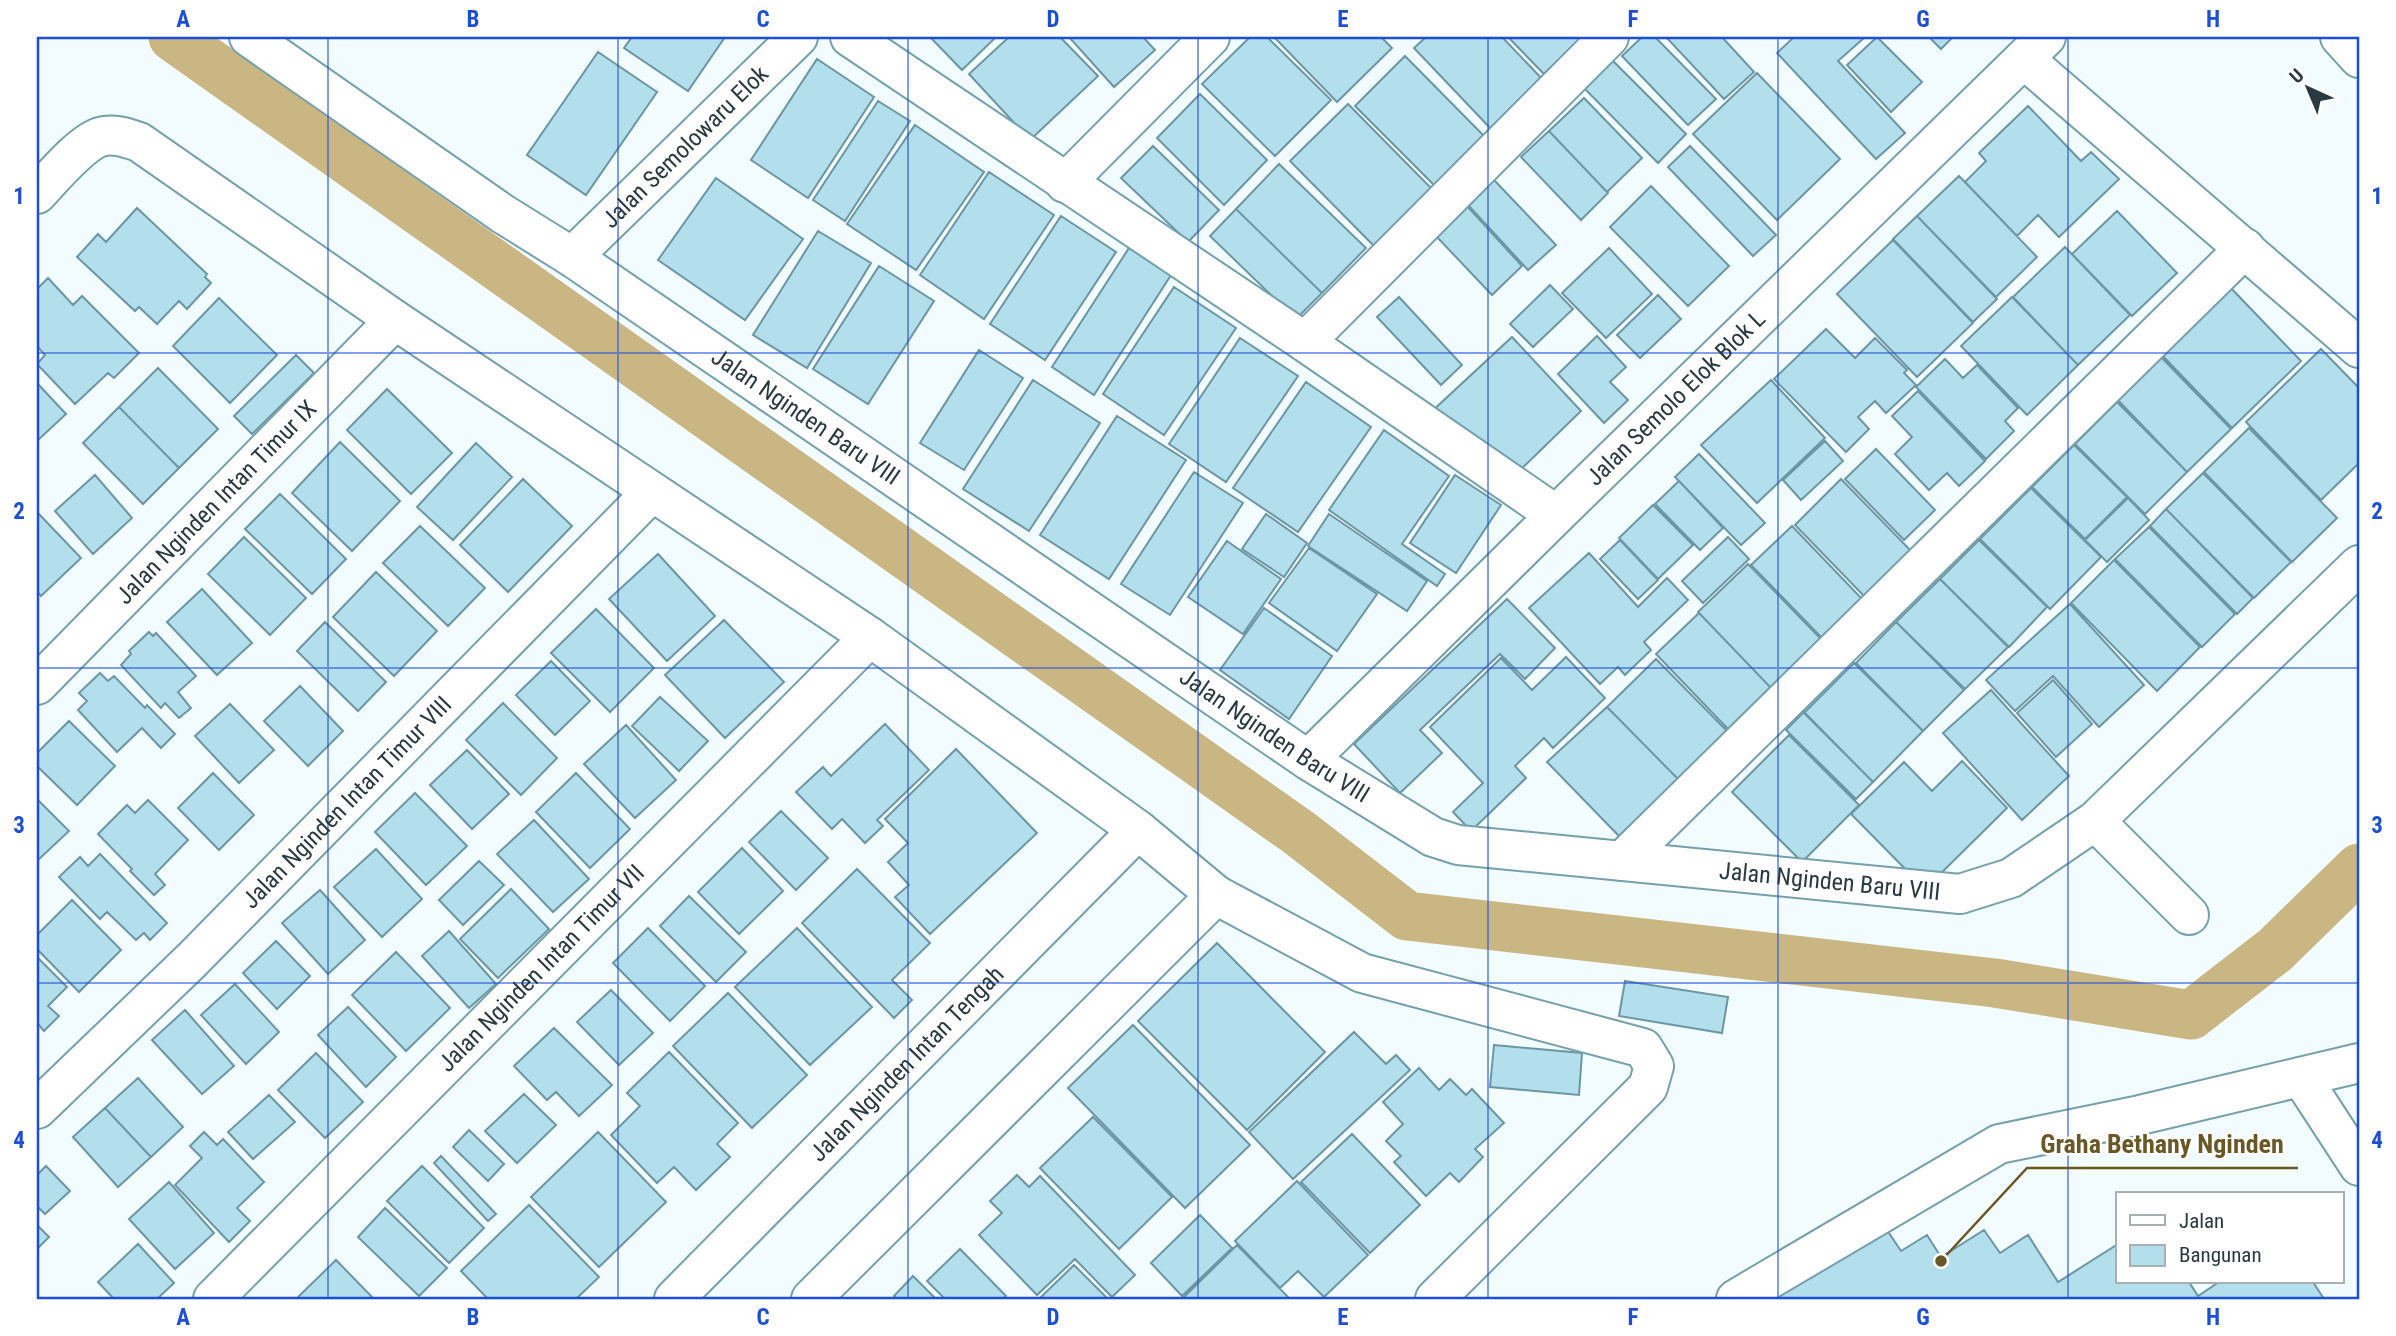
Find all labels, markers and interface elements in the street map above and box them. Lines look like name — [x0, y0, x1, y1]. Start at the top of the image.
text: A — [176, 6, 190, 33]
text: B — [467, 6, 479, 33]
text: C — [756, 6, 770, 33]
text: D — [1047, 6, 1060, 33]
text: E — [1337, 6, 1349, 33]
text: F — [1628, 6, 1639, 33]
text: G — [1916, 6, 1930, 33]
text: H — [2206, 6, 2220, 33]
north arrow — [2274, 52, 2344, 122]
street label: Jalan Semolowaru Elok — [596, 60, 774, 234]
text: U — [2285, 64, 2308, 88]
text: 1 — [13, 183, 25, 210]
text: 1 — [2371, 183, 2383, 210]
street label: Jalan Semolo Elok Blok L — [1581, 305, 1771, 491]
street label: Jalan Nginden Baru VIII — [706, 343, 905, 491]
street label: Jalan Nginden Intan Timur IX — [110, 395, 322, 610]
text: 2 — [13, 498, 25, 525]
text: 2 — [2371, 498, 2383, 525]
street label: Jalan Nginden Baru VIII — [1174, 662, 1375, 808]
street label: Jalan Nginden Intan Timur VIII — [237, 690, 457, 914]
text: 3 — [13, 812, 25, 839]
text: 3 — [2371, 812, 2383, 839]
street label: Jalan Nginden Baru VIII — [1718, 857, 1942, 906]
street label: Jalan Nginden Intan Timur VII — [433, 859, 650, 1078]
street label: Jalan Nginden Intan Tengah — [804, 960, 1009, 1167]
callout: Graha Bethany Nginden — [2027, 1121, 2298, 1168]
text: 4 — [13, 1127, 25, 1154]
text: 4 — [2371, 1127, 2383, 1154]
text: Graha Bethany Nginden — [2040, 1129, 2284, 1159]
legend — [2116, 1192, 2344, 1284]
text: Jalan — [2179, 1209, 2224, 1233]
text: Bangunan — [2179, 1243, 2262, 1267]
text: A — [176, 1304, 190, 1331]
text: B — [467, 1304, 479, 1331]
text: C — [756, 1304, 770, 1331]
text: D — [1047, 1304, 1060, 1331]
text: E — [1337, 1304, 1349, 1331]
text: F — [1628, 1304, 1639, 1331]
text: G — [1916, 1304, 1930, 1331]
text: H — [2206, 1304, 2220, 1331]

